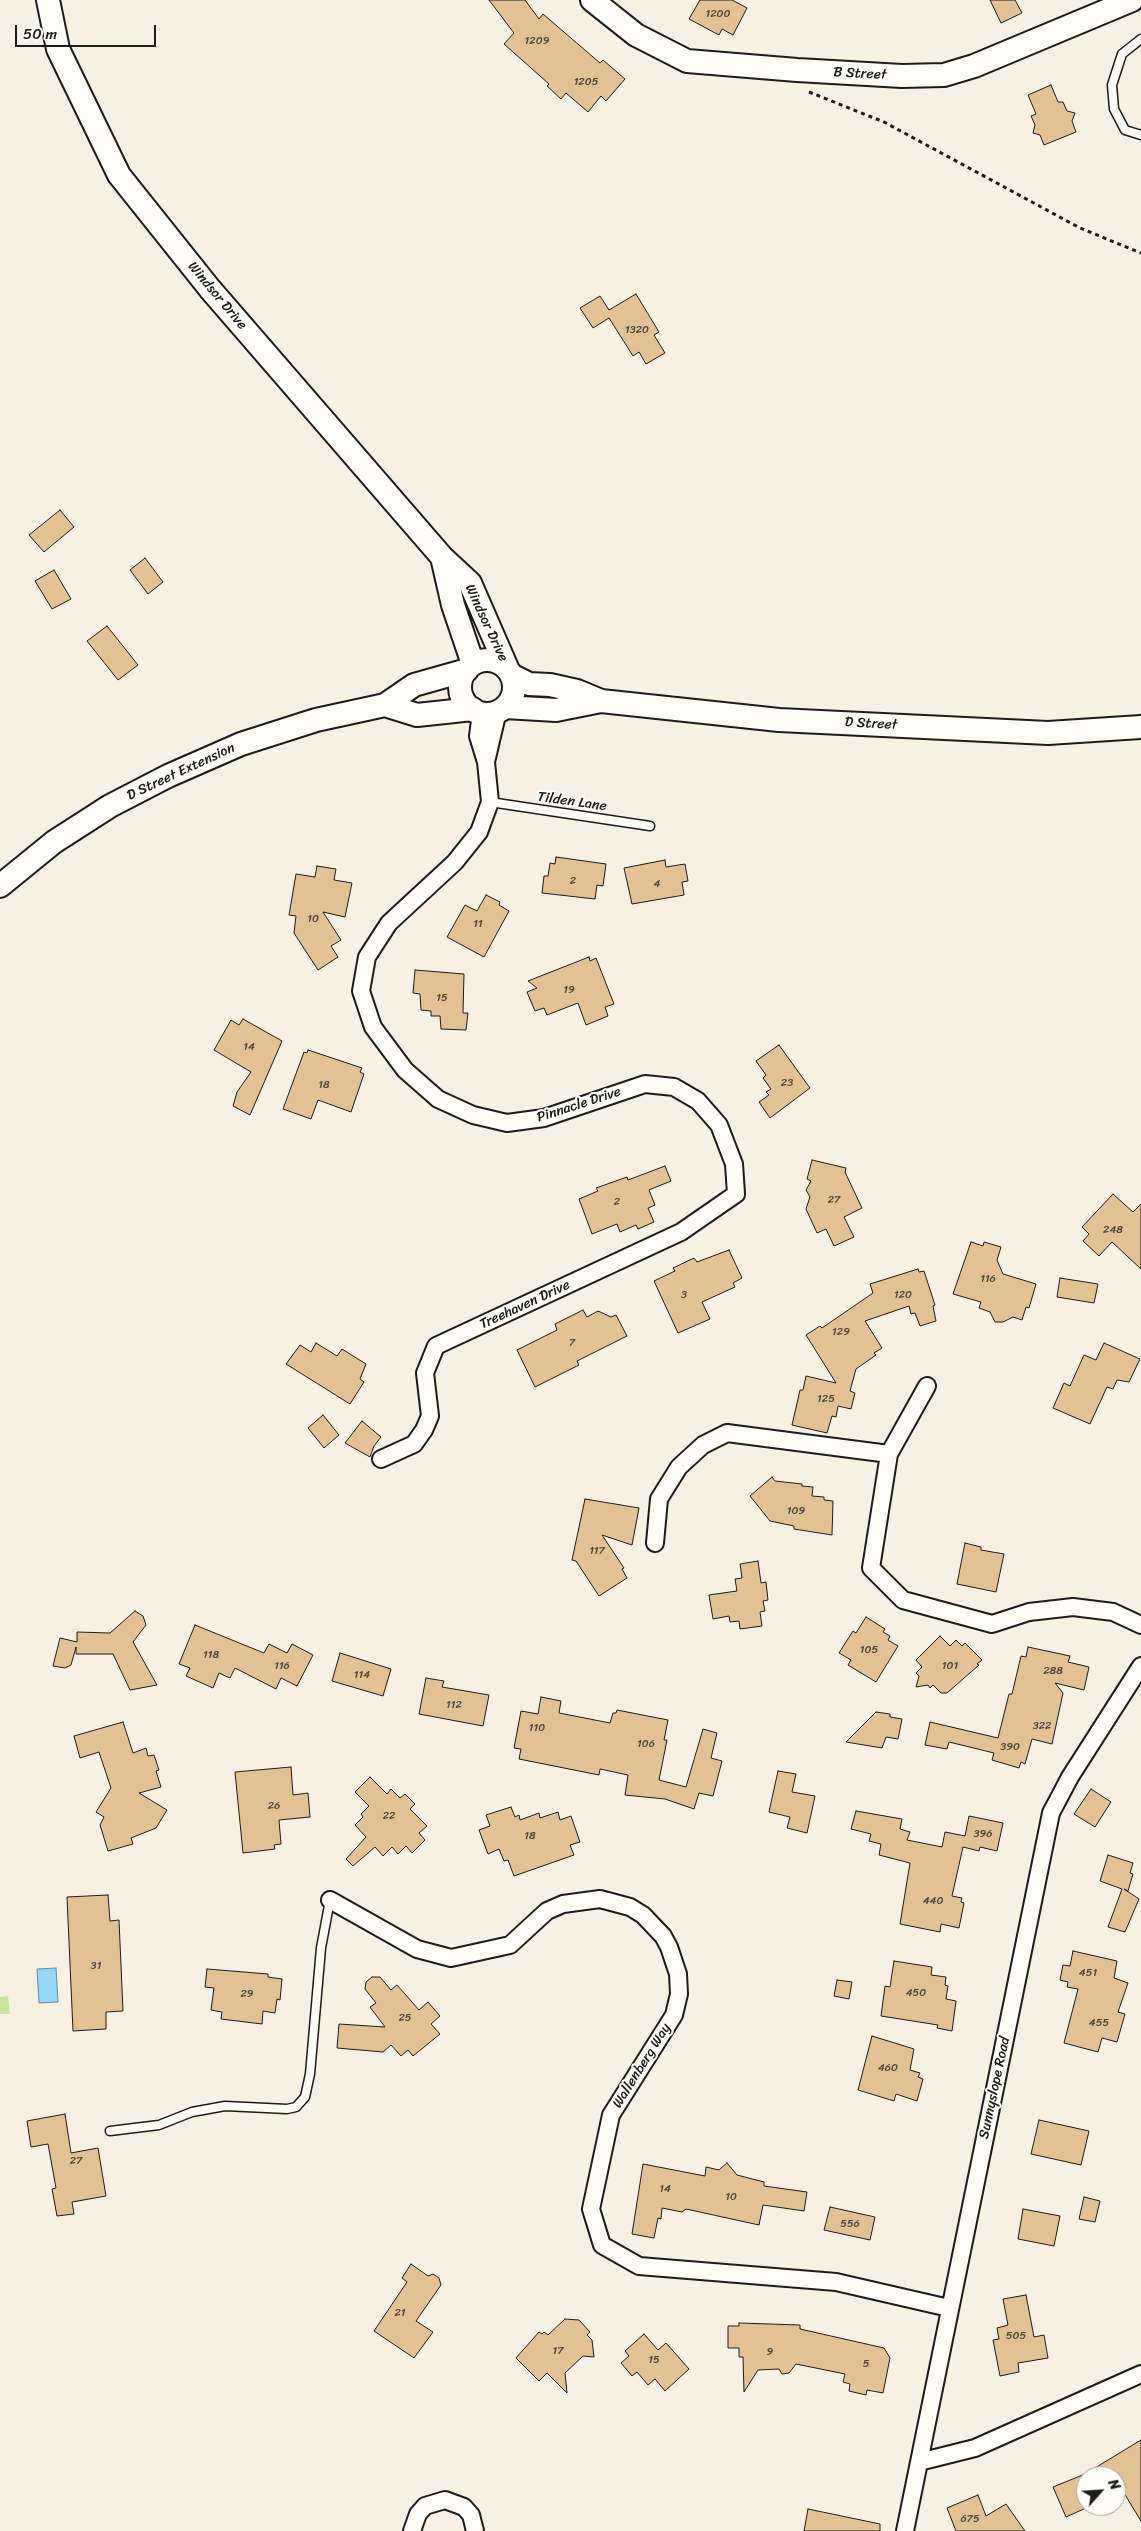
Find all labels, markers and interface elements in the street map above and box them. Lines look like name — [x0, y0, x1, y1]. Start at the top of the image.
house number: 1200 — [706, 7, 730, 21]
scale bar — [18, 15, 159, 47]
text: 50 m — [23, 21, 57, 47]
house number: 1209 — [525, 34, 549, 48]
street label: B Street — [833, 64, 887, 84]
house number: 1205 — [574, 75, 598, 89]
street label: Windsor Drive — [184, 259, 250, 333]
house number: 1320 — [625, 323, 649, 337]
street label: Windsor Drive — [461, 582, 511, 664]
street label: D Street — [844, 714, 898, 734]
street label: D Street Extension — [124, 740, 238, 804]
street label: Tilden Lane — [536, 789, 608, 815]
house number: 2 — [570, 874, 576, 888]
house number: 4 — [654, 877, 660, 891]
house number: 10 — [307, 912, 319, 926]
house number: 11 — [473, 917, 483, 931]
house number: 19 — [563, 983, 575, 997]
house number: 15 — [436, 991, 448, 1005]
house number: 14 — [243, 1040, 255, 1054]
house number: 23 — [781, 1076, 793, 1090]
house number: 18 — [318, 1078, 330, 1092]
street label: Pinnacle Drive — [535, 1083, 623, 1127]
house number: 27 — [828, 1193, 840, 1207]
house number: 2 — [614, 1195, 620, 1209]
house number: 248 — [1103, 1223, 1123, 1237]
house number: 116 — [980, 1272, 996, 1286]
street label: Treehaven Drive — [477, 1277, 573, 1333]
house number: 3 — [681, 1288, 687, 1302]
house number: 120 — [894, 1288, 912, 1302]
house number: 129 — [832, 1325, 850, 1339]
house number: 7 — [569, 1336, 575, 1350]
house number: 125 — [817, 1392, 835, 1406]
house number: 109 — [787, 1504, 805, 1518]
house number: 117 — [589, 1544, 605, 1558]
house number: 105 — [860, 1643, 878, 1657]
house number: 118 — [203, 1648, 219, 1662]
house number: 116 — [274, 1659, 290, 1673]
house number: 101 — [942, 1659, 958, 1673]
house number: 288 — [1043, 1664, 1063, 1678]
house number: 114 — [354, 1668, 370, 1682]
house number: 112 — [446, 1698, 462, 1712]
house number: 322 — [1033, 1719, 1051, 1733]
house number: 110 — [529, 1721, 545, 1735]
house number: 106 — [637, 1737, 655, 1751]
house number: 390 — [1000, 1740, 1020, 1754]
house number: 26 — [268, 1799, 280, 1813]
house number: 22 — [383, 1809, 395, 1823]
house number: 396 — [973, 1827, 993, 1841]
house number: 18 — [524, 1829, 536, 1843]
house number: 440 — [923, 1894, 943, 1908]
house number: 31 — [91, 1959, 101, 1973]
house number: 451 — [1079, 1966, 1097, 1980]
house number: 450 — [906, 1986, 926, 2000]
house number: 29 — [240, 1987, 254, 2001]
house number: 25 — [398, 2011, 412, 2025]
house number: 455 — [1089, 2016, 1109, 2030]
street label: Wallenberg Way — [609, 2021, 675, 2111]
street label: Sunnyslope Road — [976, 2035, 1014, 2141]
house number: 460 — [878, 2061, 898, 2075]
house number: 27 — [70, 2154, 82, 2168]
house number: 14 — [659, 2182, 671, 2196]
house number: 10 — [725, 2190, 737, 2204]
house number: 556 — [840, 2217, 860, 2231]
house number: 21 — [394, 2306, 406, 2320]
house number: 505 — [1006, 2329, 1026, 2343]
house number: 17 — [553, 2344, 563, 2358]
house number: 9 — [767, 2345, 773, 2359]
house number: 15 — [648, 2353, 660, 2367]
house number: 5 — [863, 2357, 869, 2371]
north arrow — [1076, 2466, 1126, 2516]
text: N — [1101, 2475, 1127, 2494]
house number: 675 — [960, 2512, 980, 2526]

